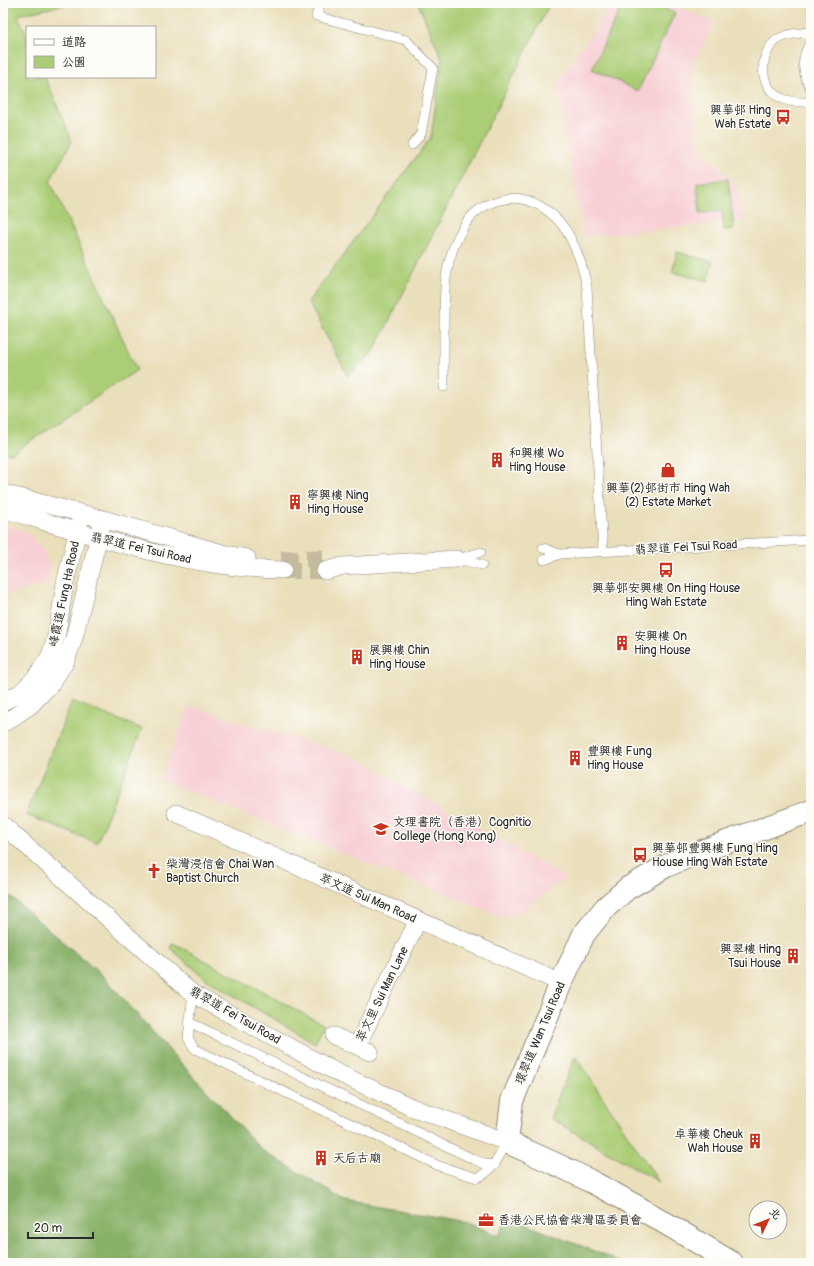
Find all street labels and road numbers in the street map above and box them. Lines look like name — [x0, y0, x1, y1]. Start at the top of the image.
street label: 翡翠道 Fei Tsui Road — [89, 530, 193, 567]
street label: 翡翠道 Fei Tsui Road — [634, 537, 738, 558]
street label: 峰霞道 Fung Ha Road — [46, 540, 83, 648]
street label: 萃文道 Sui Man Road — [317, 870, 419, 927]
street label: 萃文里 Sui Man Lane — [353, 944, 412, 1044]
street label: 環翠道 Wan Tsui Road — [512, 979, 569, 1087]
street label: 翡翠道 Fei Tsui Road — [186, 983, 283, 1048]

